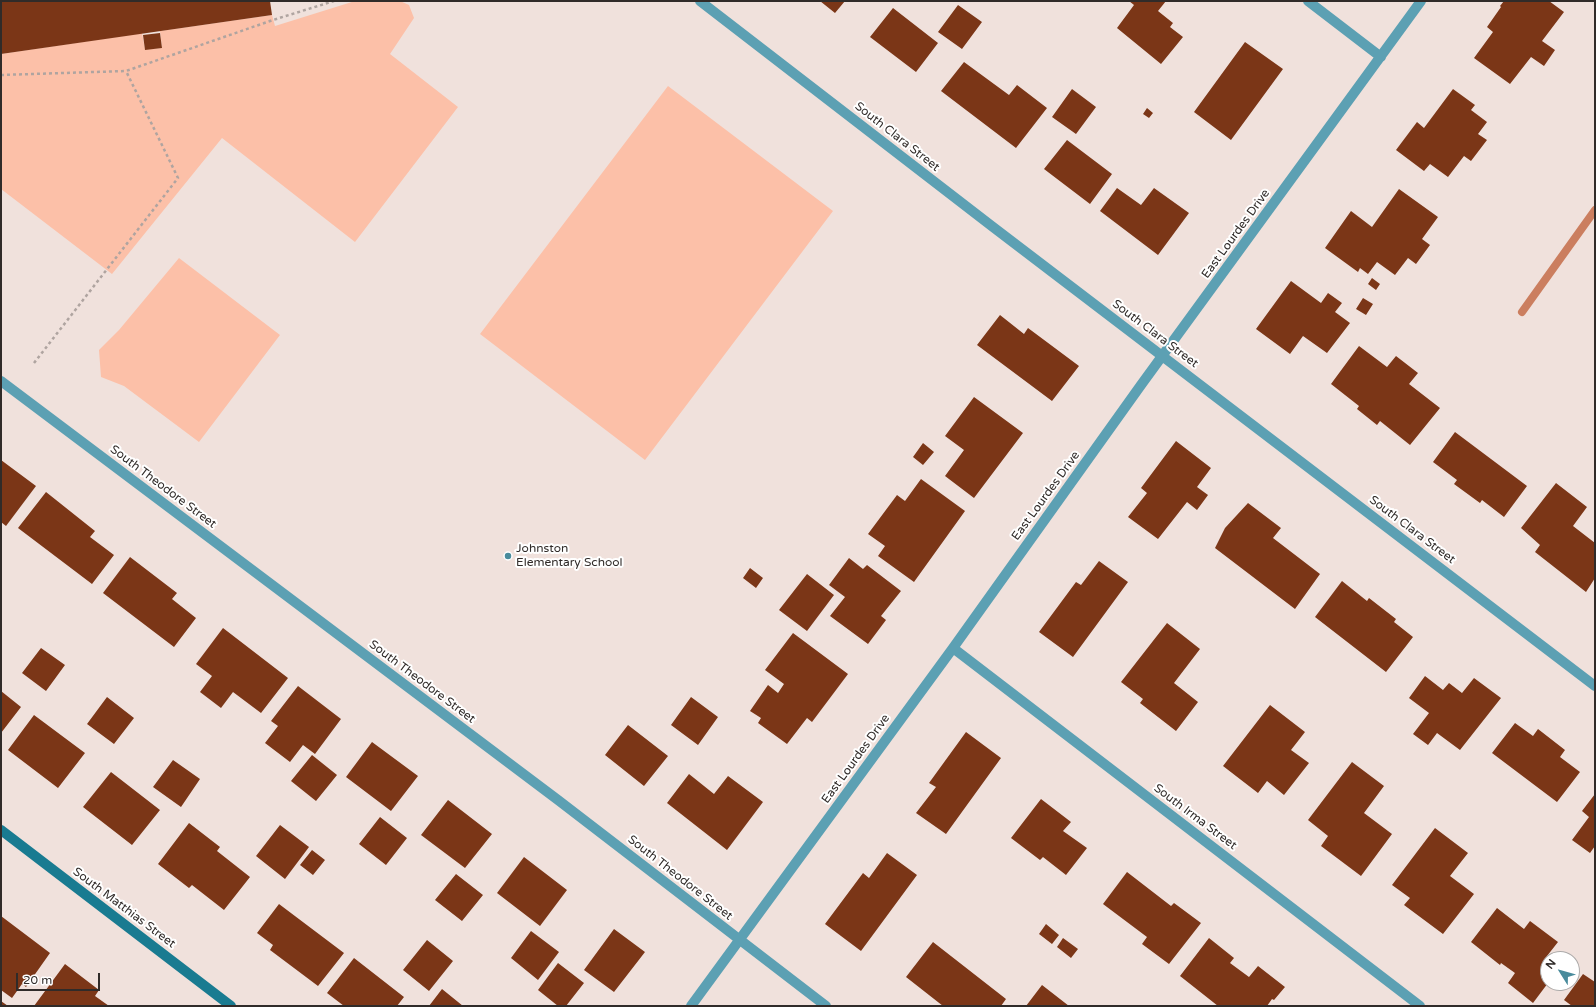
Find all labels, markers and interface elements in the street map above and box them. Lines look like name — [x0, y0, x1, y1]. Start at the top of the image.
street label: South Clara Street — [852, 99, 942, 175]
street label: East Lourdes Drive — [1199, 187, 1273, 281]
street label: South Clara Street — [1109, 297, 1201, 371]
street label: South Theodore Street — [107, 442, 219, 532]
street label: East Lourdes Drive — [1009, 449, 1083, 543]
street label: South Clara Street — [1366, 493, 1458, 567]
place label: Johnston Elementary School — [516, 542, 623, 570]
marker: Johnston Elementary School — [503, 551, 513, 561]
street label: South Theodore Street — [366, 637, 478, 727]
street label: East Lourdes Drive — [819, 712, 893, 806]
street label: South Irma Street — [1151, 781, 1239, 853]
street label: South Theodore Street — [625, 833, 735, 923]
street label: South Matthias Street — [70, 865, 178, 951]
north arrow — [1540, 951, 1580, 991]
text: N — [1543, 957, 1559, 972]
scale bar — [18, 965, 102, 991]
text: 20 m — [23, 973, 52, 987]

